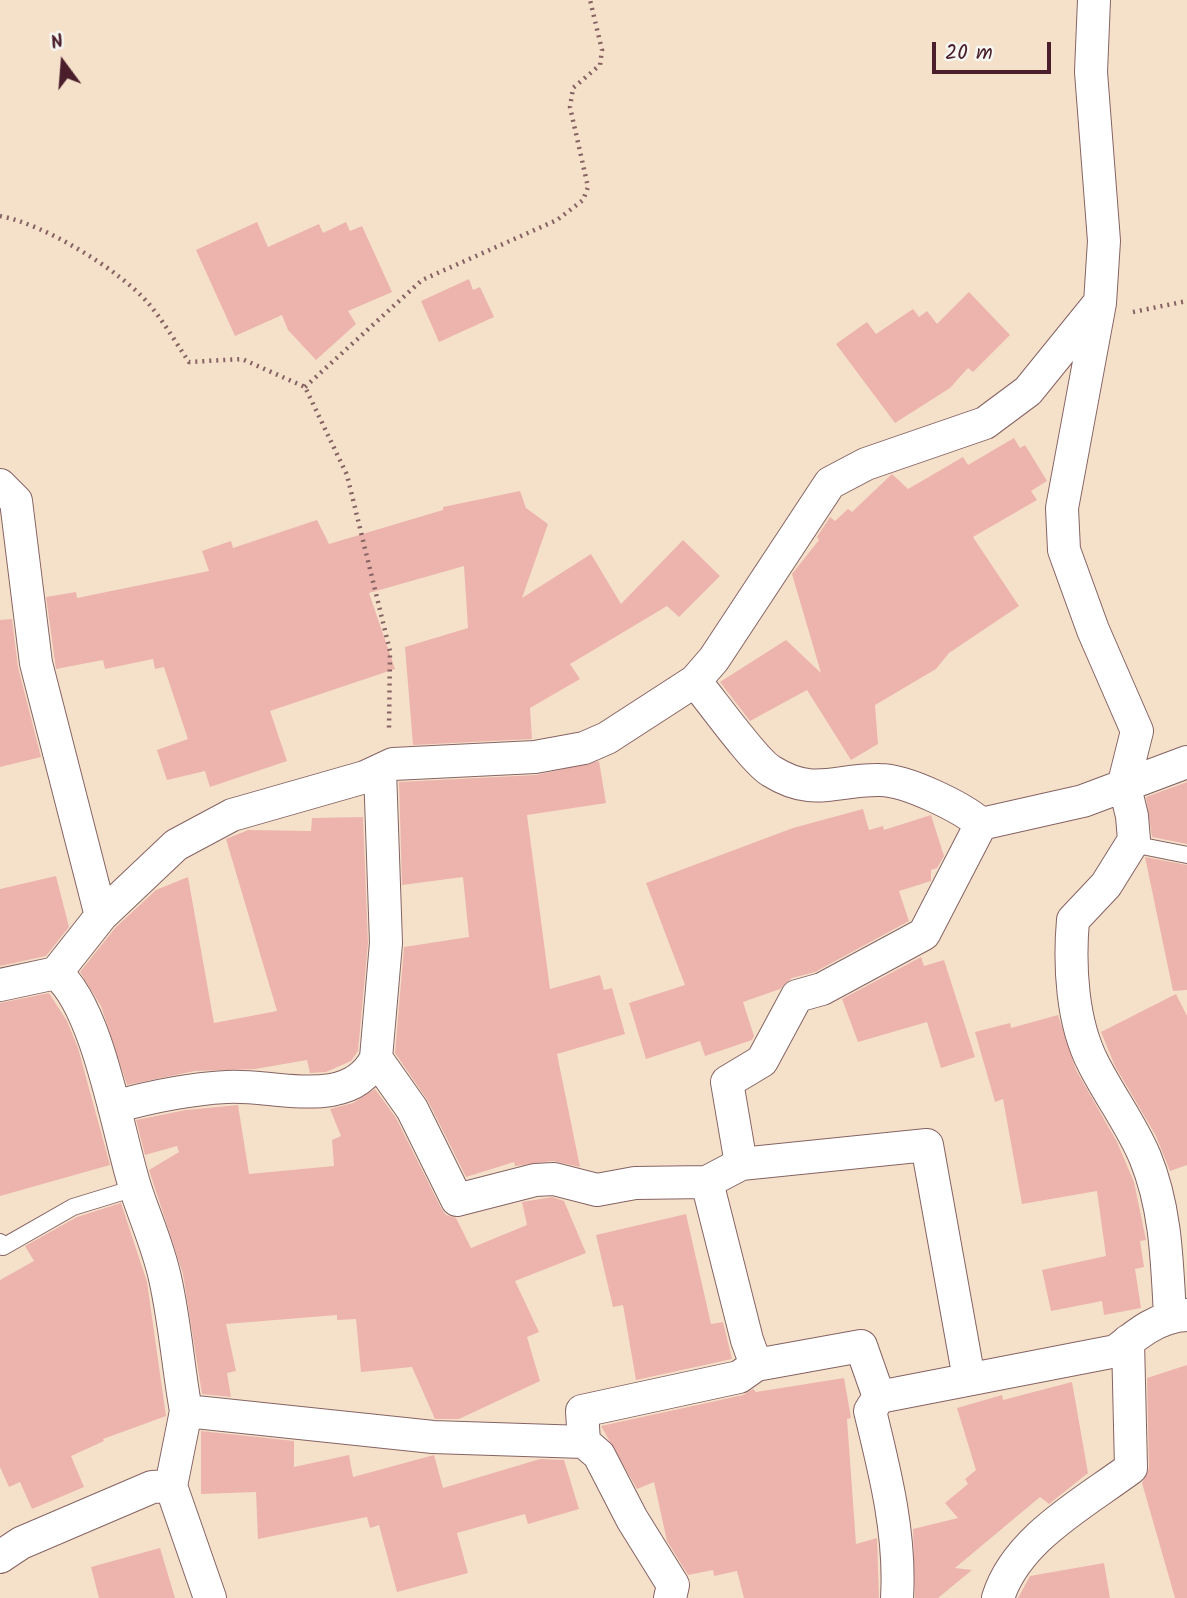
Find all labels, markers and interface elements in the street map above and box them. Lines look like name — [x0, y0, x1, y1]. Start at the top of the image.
text: N — [47, 27, 67, 59]
north arrow — [28, 28, 98, 98]
scale bar — [935, 28, 1054, 72]
text: 20 m — [945, 37, 993, 70]

